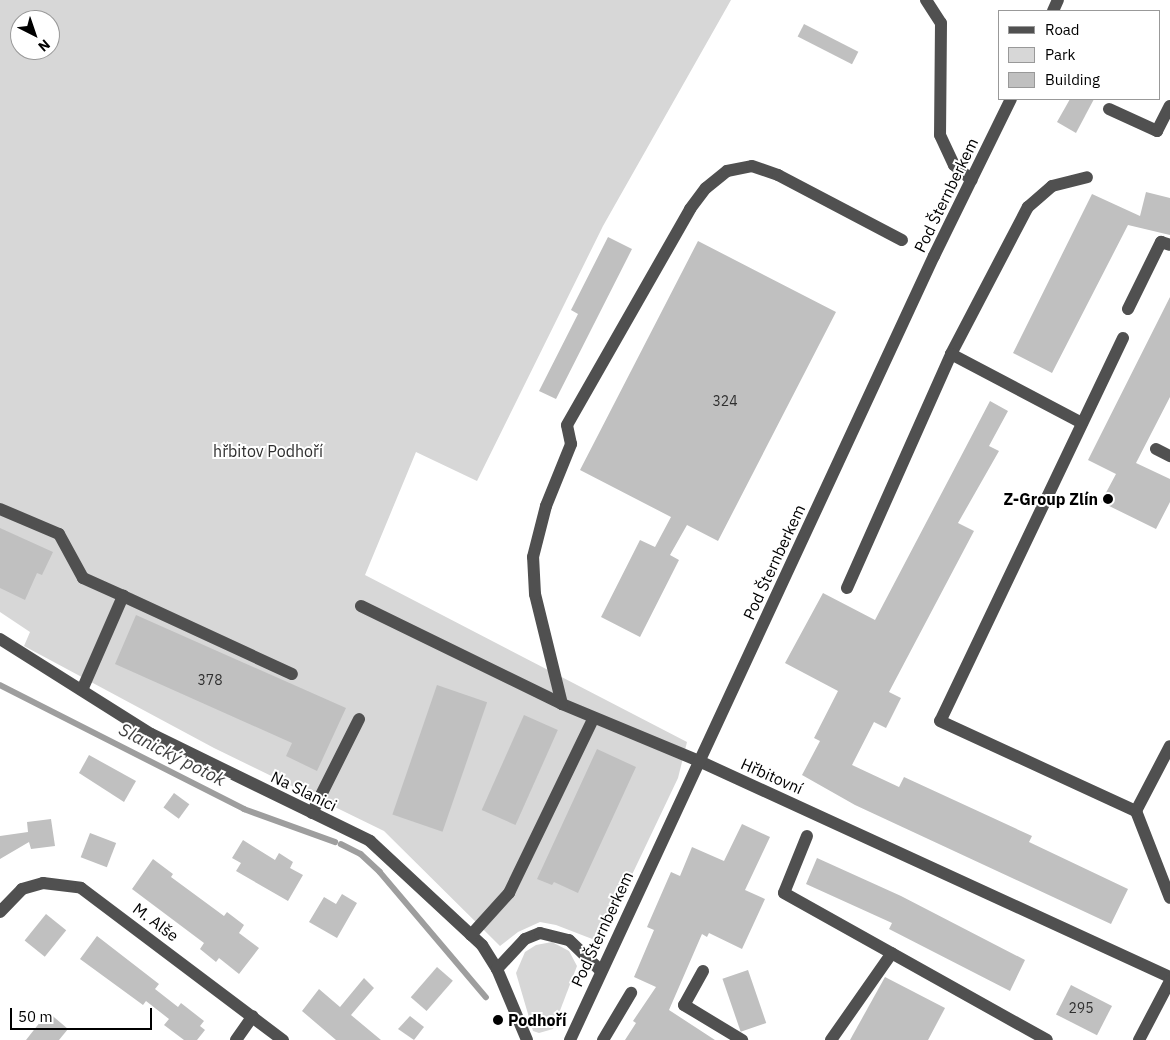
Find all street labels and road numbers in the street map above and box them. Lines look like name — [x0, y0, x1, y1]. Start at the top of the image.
street label: Pod Šternberkem — [910, 135, 982, 255]
street label: Pod Šternberkem — [739, 501, 809, 623]
street label: Hřbitovní — [738, 754, 806, 798]
street label: Na Slanici — [268, 767, 340, 815]
street label: Pod Šternberkem — [567, 868, 637, 990]
street label: M. Alše — [129, 899, 183, 945]

